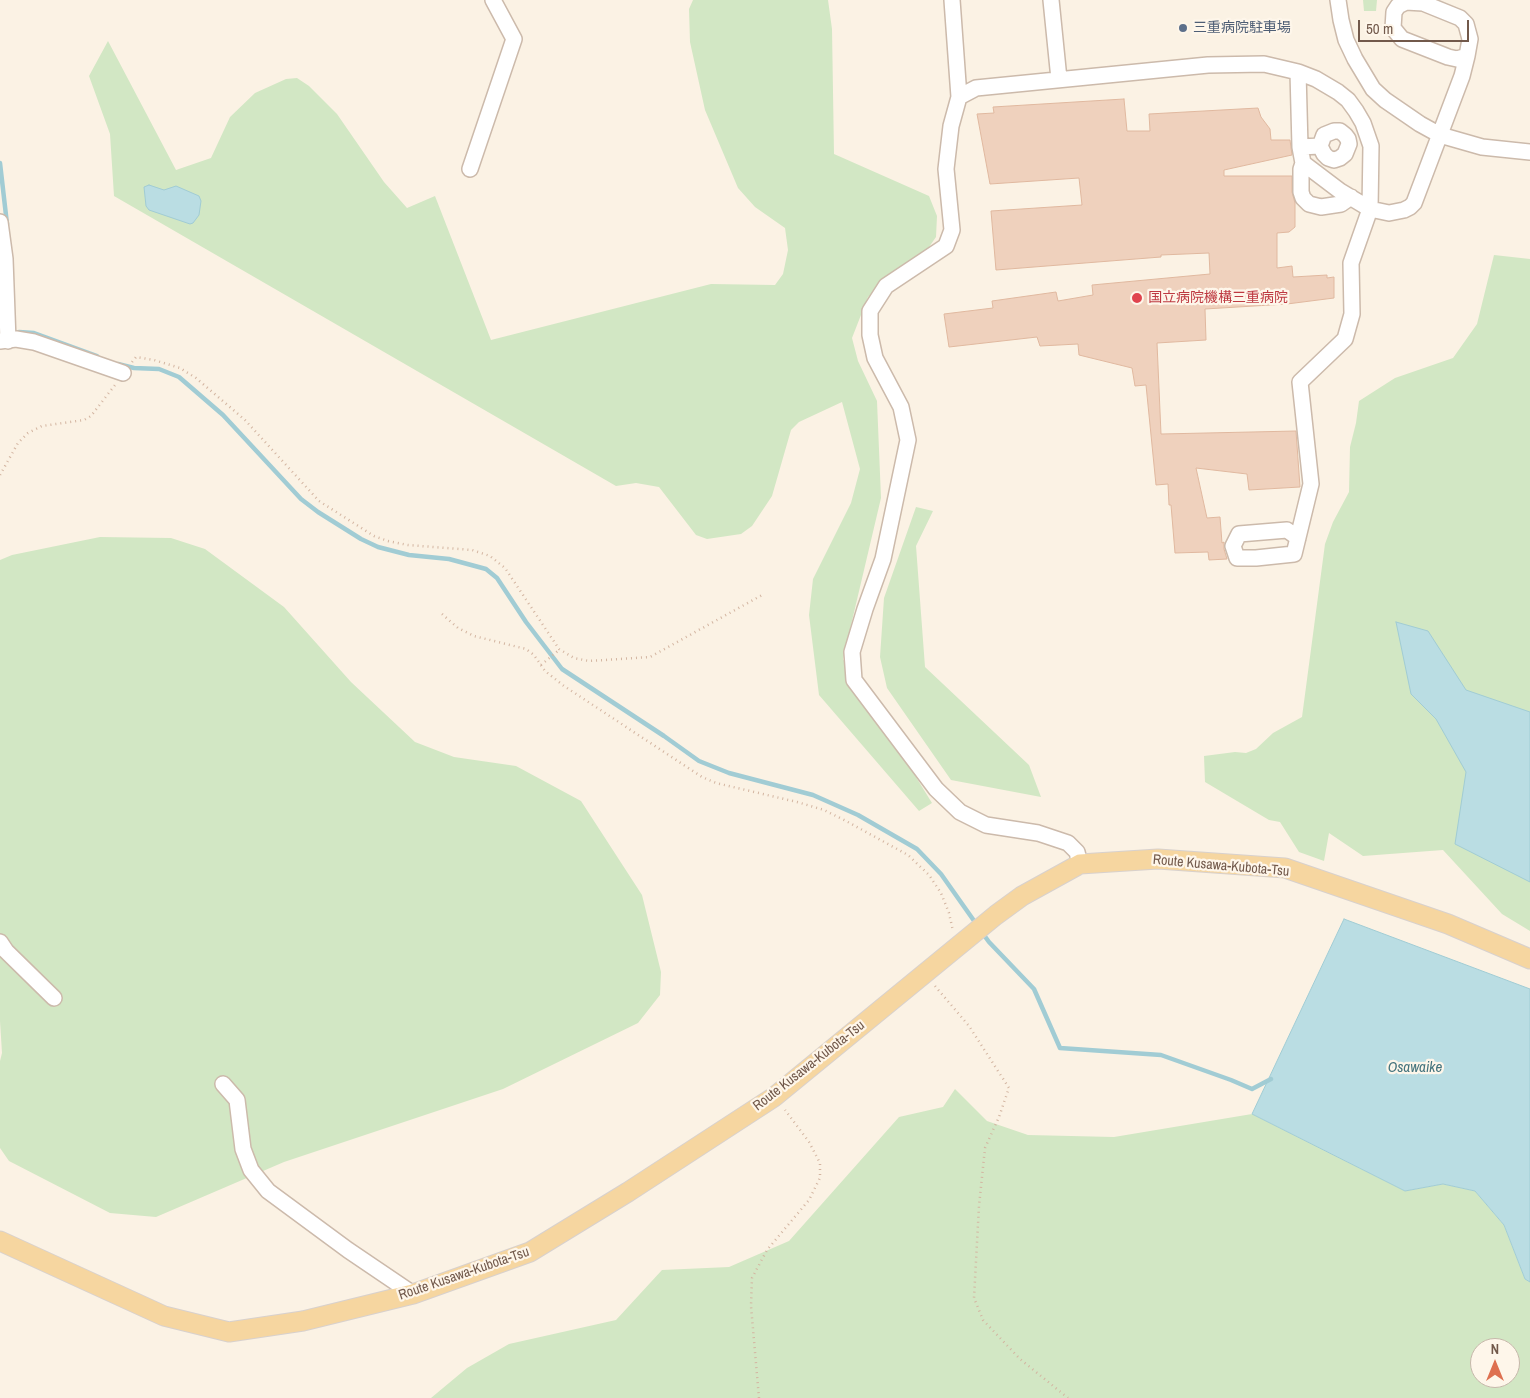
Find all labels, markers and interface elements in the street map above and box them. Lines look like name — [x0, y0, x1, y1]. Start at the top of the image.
scale bar — [1360, 10, 1471, 42]
text: 50 m — [1366, 18, 1393, 39]
place label: 三重病院駐車場 — [1193, 20, 1291, 36]
marker: 三重病院駐車場 — [1177, 22, 1189, 34]
place label: 国立病院機構三重病院 — [1148, 290, 1288, 306]
marker: 国立病院機構三重病院 — [1130, 291, 1144, 305]
street label: Route Kusawa-Kubota-Tsu — [1152, 852, 1290, 880]
street label: Route Kusawa-Kubota-Tsu — [750, 1017, 868, 1115]
water label: Osawaike — [1388, 1059, 1442, 1077]
street label: Route Kusawa-Kubota-Tsu — [397, 1244, 531, 1304]
north arrow — [1470, 1338, 1520, 1388]
text: N — [1491, 1340, 1499, 1358]

